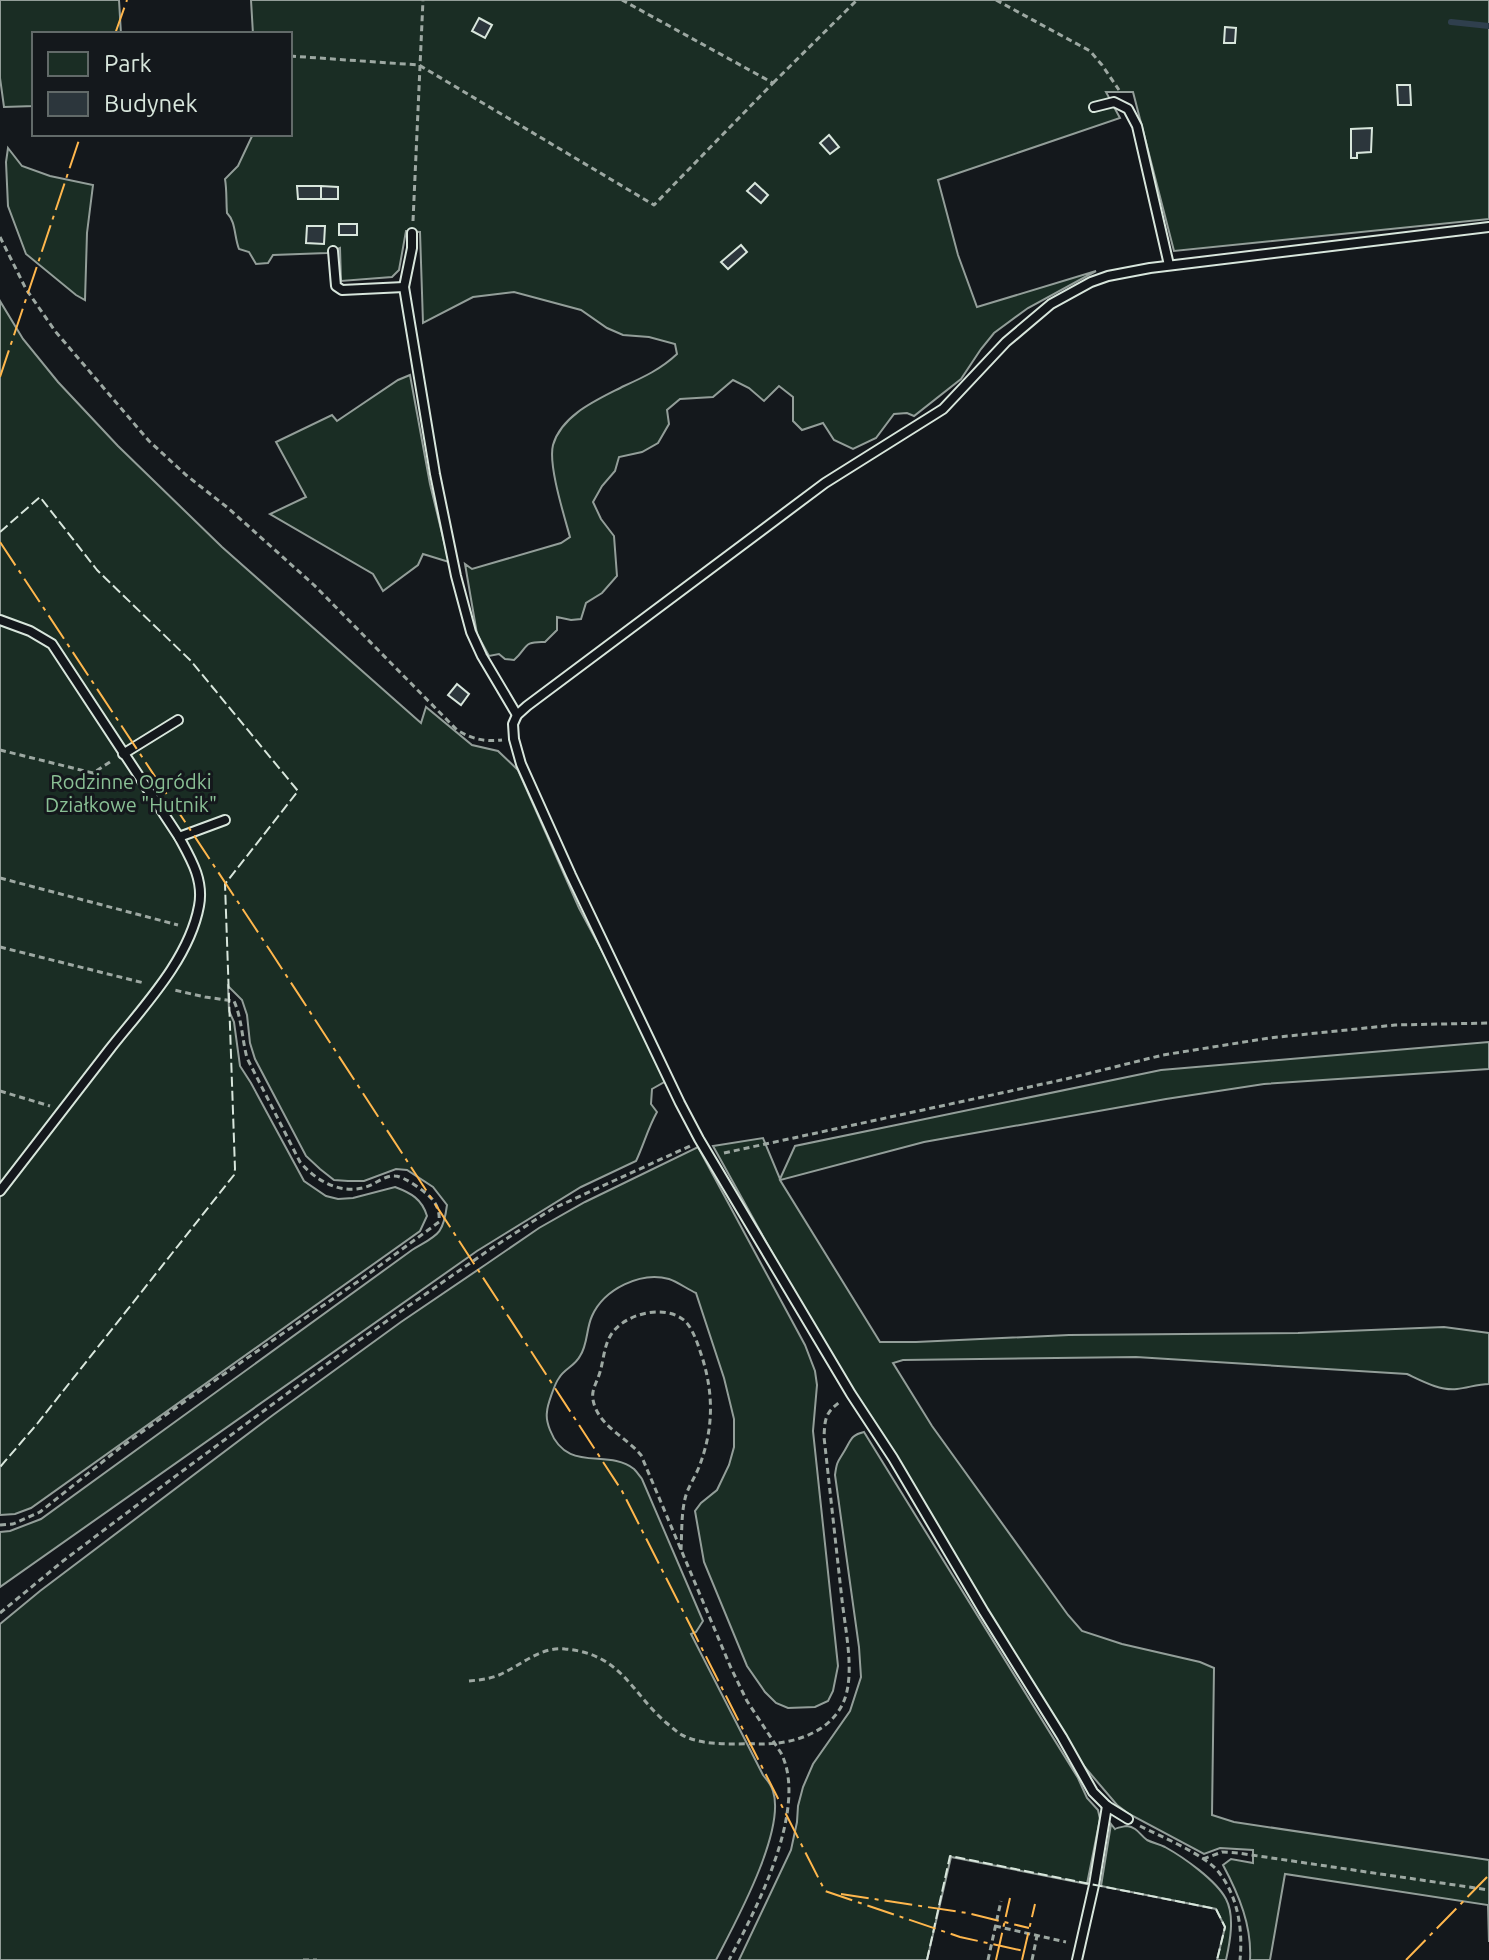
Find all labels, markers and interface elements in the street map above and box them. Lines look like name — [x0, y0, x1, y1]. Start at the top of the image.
legend — [32, 32, 292, 136]
text: Park — [104, 50, 152, 77]
text: Budynek — [104, 90, 198, 117]
park label: Rodzinne Ogródki Działkowe "Hutnik" — [45, 770, 217, 816]

